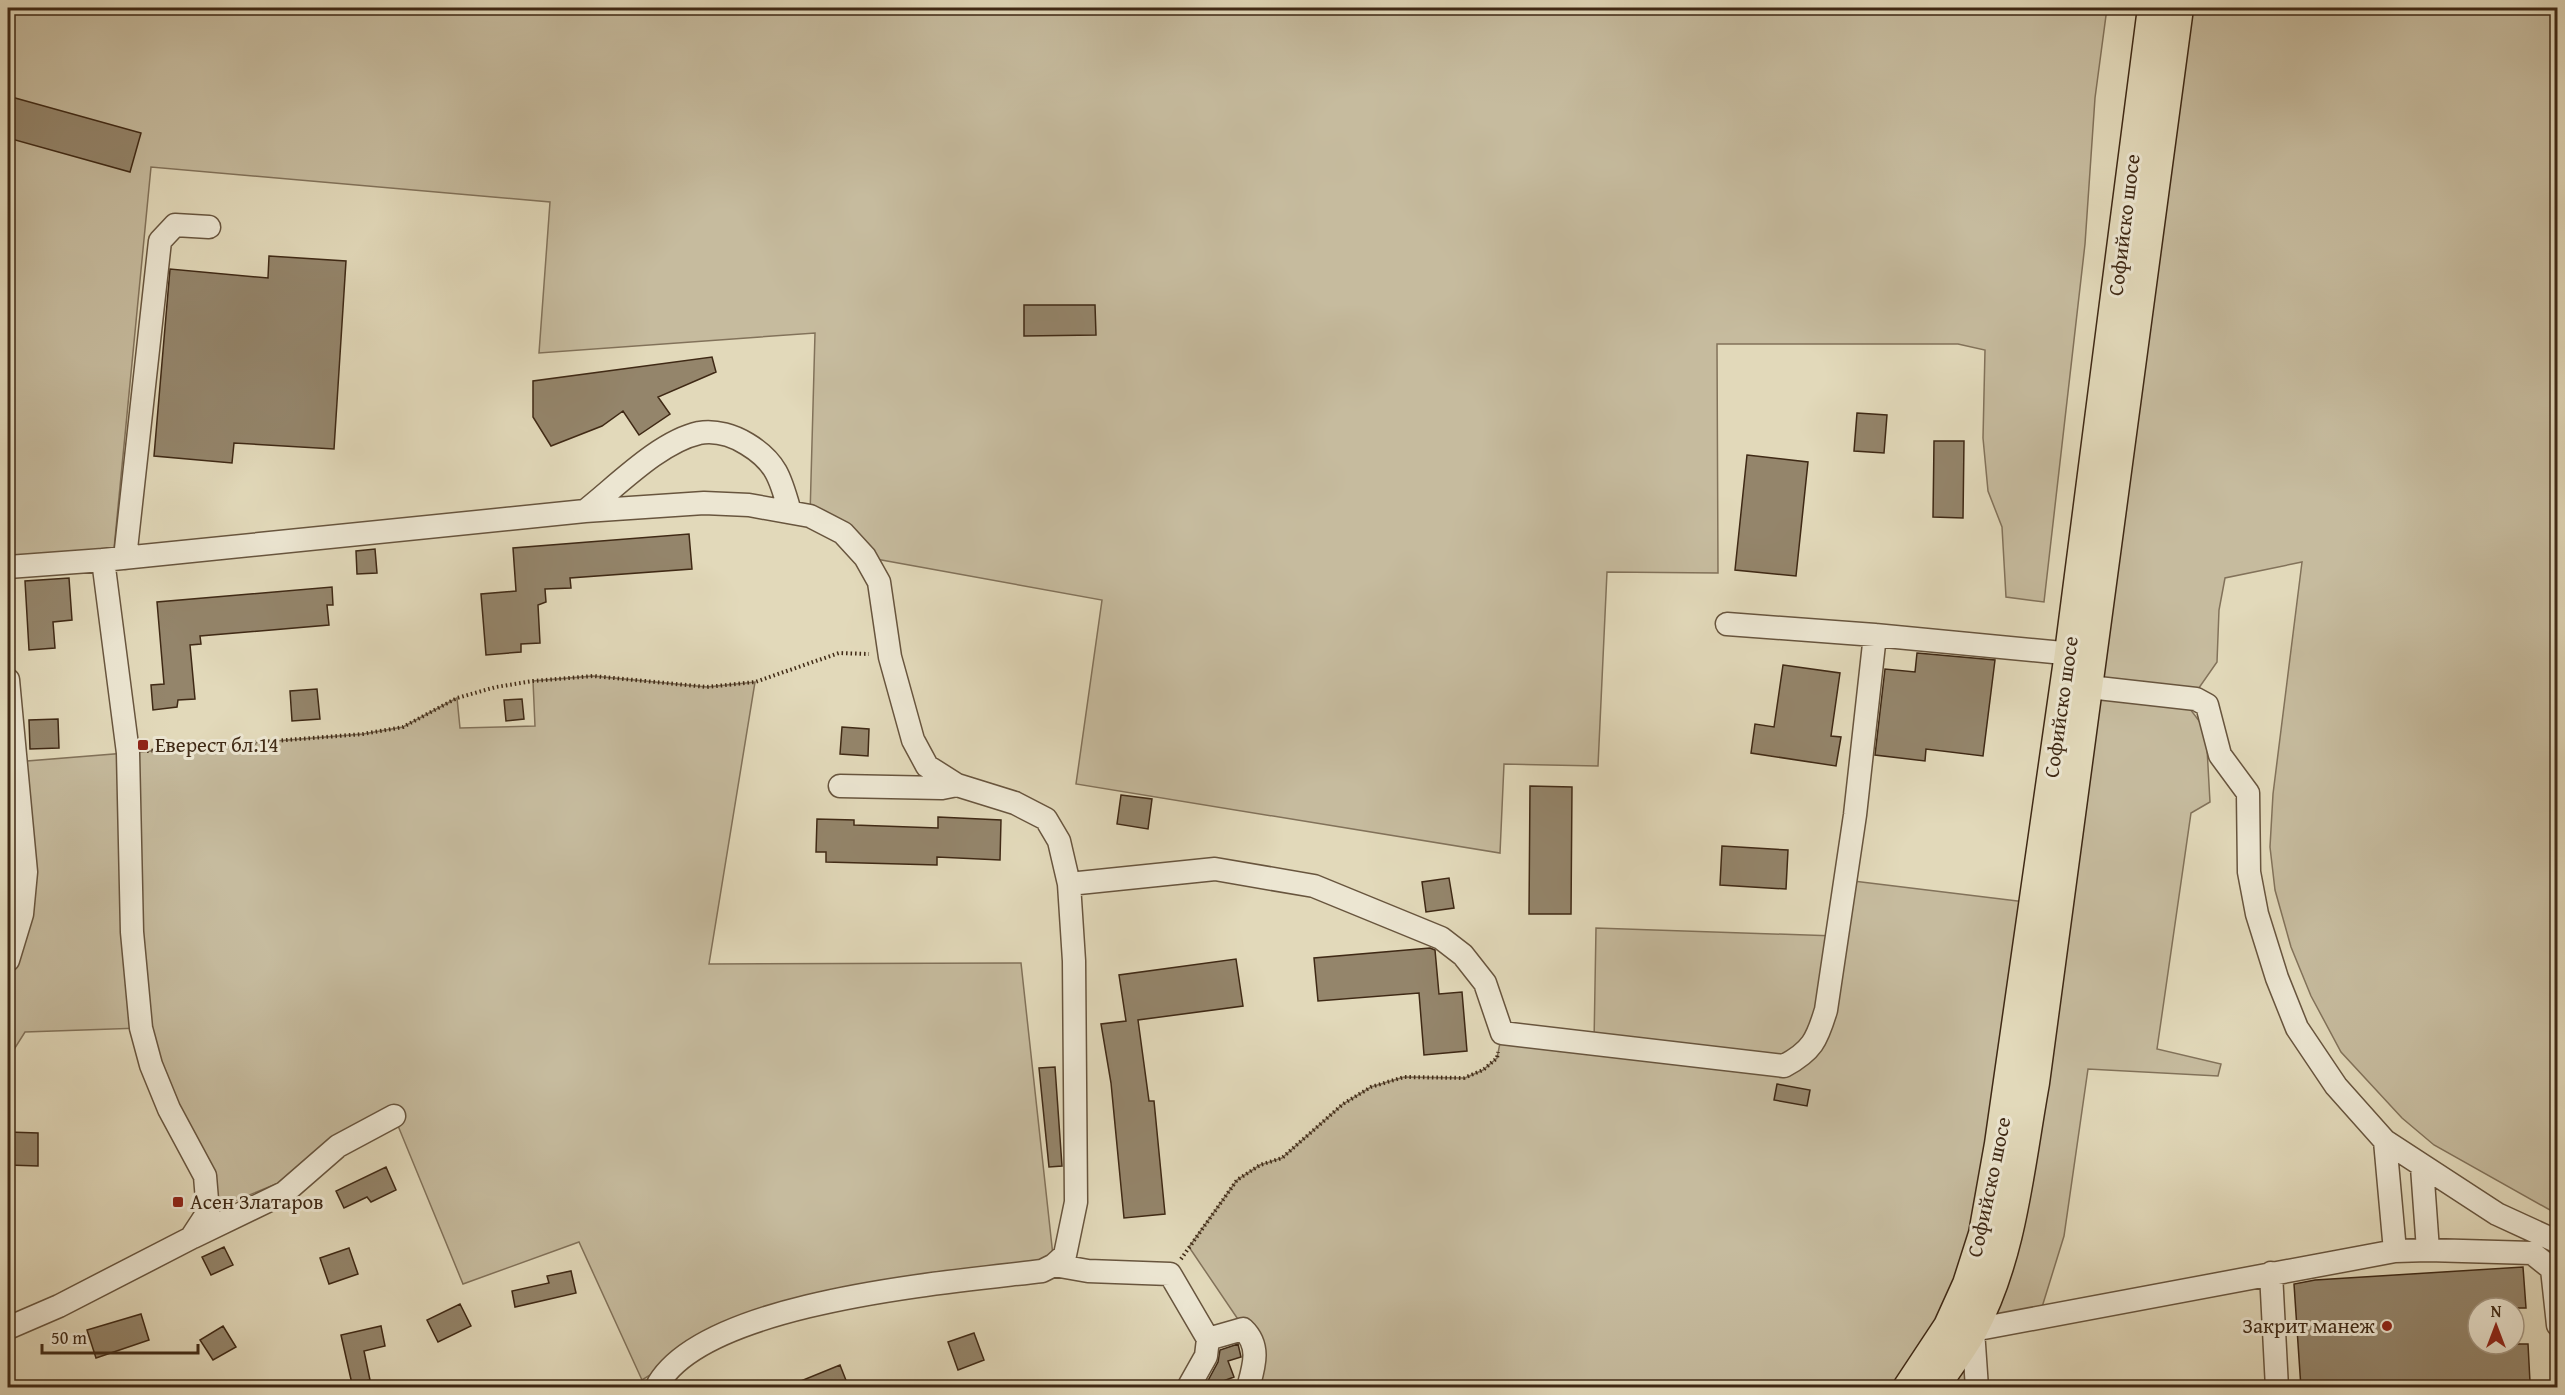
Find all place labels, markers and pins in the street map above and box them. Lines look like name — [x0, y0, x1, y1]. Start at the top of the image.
place label: Еверест бл.14 — [155, 729, 279, 760]
marker: Еверест бл.14 — [136, 738, 150, 752]
place label: Асен Златаров — [190, 1186, 324, 1217]
marker: Асен Златаров — [171, 1195, 185, 1209]
place label: Закрит манеж — [2242, 1310, 2376, 1341]
marker: Закрит манеж — [2380, 1319, 2394, 1333]

